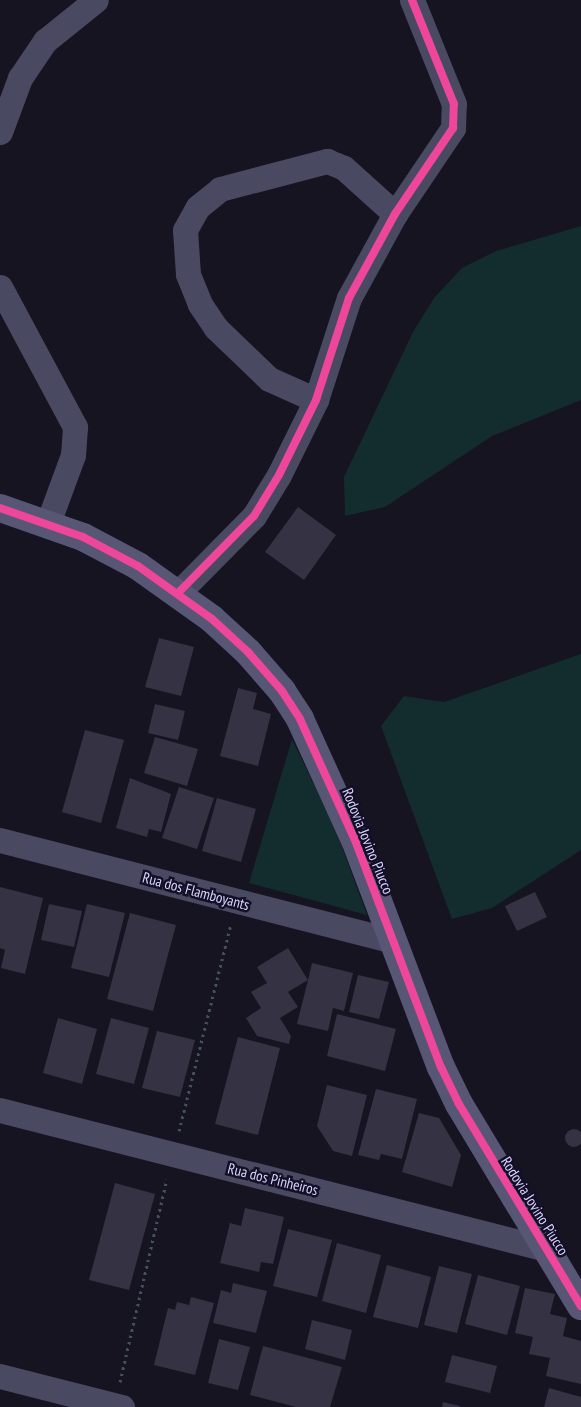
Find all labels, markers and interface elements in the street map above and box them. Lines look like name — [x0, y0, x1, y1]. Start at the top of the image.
street label: Rodovia Jovino Piucco — [339, 785, 397, 897]
street label: Rua dos Flamboyants — [141, 868, 251, 914]
street label: Rodovia Jovino Piucco — [498, 1153, 572, 1259]
street label: Rua dos Pinheiros — [226, 1159, 320, 1199]

